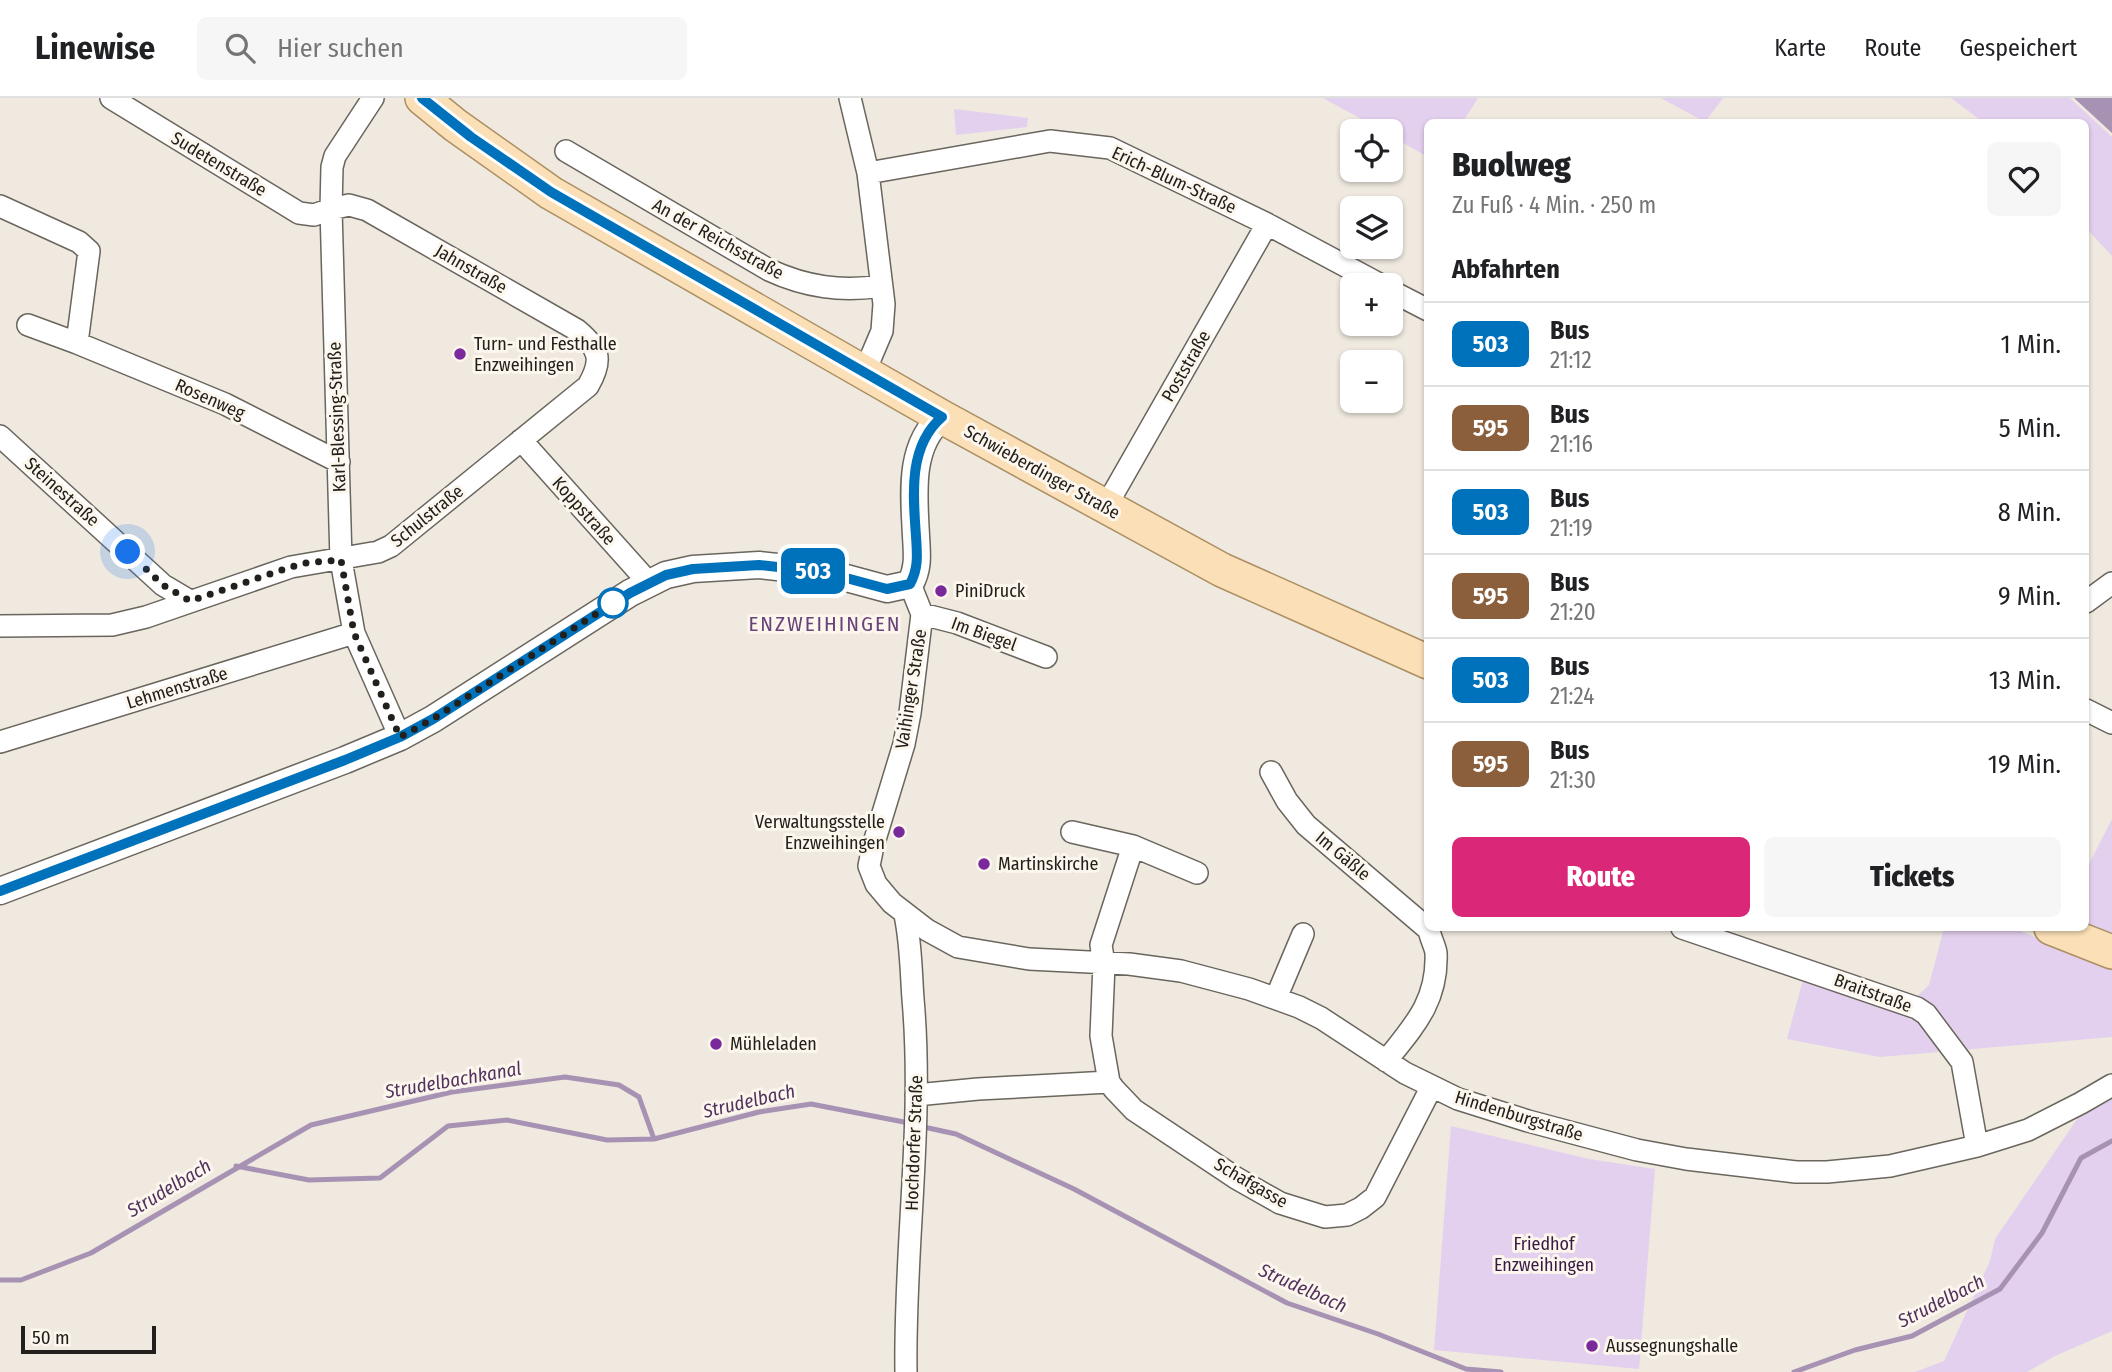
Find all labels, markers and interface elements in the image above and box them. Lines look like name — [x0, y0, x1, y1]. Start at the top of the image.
search box — [197, 17, 687, 80]
text: Linewise — [35, 28, 155, 68]
icon: search — [221, 29, 259, 67]
text: Hier suchen — [277, 33, 404, 64]
text: Karte — [1774, 34, 1826, 62]
text: Route — [1864, 34, 1921, 62]
text: Gespeichert — [1959, 34, 2077, 62]
map controls — [1340, 119, 1403, 413]
button: locate — [1340, 119, 1403, 182]
street label: Sudetenstraße — [167, 127, 271, 201]
street label: Erich-Blum-Straße — [1108, 142, 1240, 218]
button: heart — [1987, 142, 2061, 216]
text: Buolweg — [1452, 145, 1571, 185]
text: Zu Fuß · 4 Min. · 250 m — [1452, 191, 1656, 219]
street label: An der Reichsstraße — [649, 194, 788, 284]
button: layers — [1340, 196, 1403, 259]
street label: Jahnstraße — [431, 240, 511, 298]
text: Abfahrten — [1452, 254, 1560, 285]
button: + — [1340, 273, 1403, 336]
text: Bus — [1550, 315, 1589, 346]
street label: Poststraße — [1157, 326, 1215, 406]
text: 1 Min. — [2000, 329, 2061, 360]
text: 503 — [1473, 330, 1509, 358]
place label: Turn- und Festhalle Enzweihingen — [474, 333, 617, 376]
street label: Karl-Blessing-Straße — [323, 341, 351, 493]
marker: Turn- und Festhalle Enzweihingen — [452, 346, 468, 362]
text: 21:12 — [1550, 346, 1592, 374]
button: − — [1340, 350, 1403, 413]
street label: Rosenweg — [172, 374, 249, 424]
text: Bus — [1550, 399, 1589, 430]
text: 5 Min. — [1999, 413, 2061, 444]
text: 595 — [1473, 414, 1508, 442]
street label: Schwieberdinger Straße — [960, 420, 1124, 524]
text: 21:16 — [1550, 430, 1593, 458]
street label: Steinestraße — [20, 453, 104, 531]
street label: Koppstraße — [548, 472, 621, 550]
street label: Schulstraße — [386, 480, 468, 552]
text: Bus — [1550, 483, 1589, 514]
text: 8 Min. — [1998, 497, 2061, 528]
text: 503 — [1473, 498, 1509, 526]
text: 21:19 — [1550, 514, 1593, 542]
your location — [110, 534, 145, 569]
line badge: 503 — [773, 548, 853, 594]
text: 503 — [795, 557, 831, 585]
text: Bus — [1550, 567, 1589, 598]
place label: PiniDruck — [955, 580, 1026, 602]
text: 9 Min. — [1998, 581, 2061, 612]
text: 595 — [1473, 582, 1508, 610]
marker: PiniDruck — [933, 583, 949, 599]
unlabelled marker — [598, 588, 628, 618]
text: 21:20 — [1550, 598, 1596, 626]
district label: ENZWEIHINGEN — [748, 611, 902, 637]
street label: Im Biegel — [948, 612, 1020, 656]
street label: Vaihinger Straße — [891, 628, 931, 750]
text: Bus — [1550, 651, 1589, 682]
street label: Lehmenstraße — [124, 662, 230, 714]
text: 13 Min. — [1989, 665, 2061, 696]
text: 503 — [1473, 666, 1509, 694]
text: 21:24 — [1550, 682, 1594, 710]
text: Bus — [1550, 735, 1589, 766]
text: 19 Min. — [1988, 749, 2061, 780]
text: 595 — [1473, 750, 1508, 778]
text: 21:30 — [1550, 766, 1596, 794]
place label: Verwaltungsstelle Enzweihingen — [755, 811, 885, 854]
marker: Verwaltungsstelle Enzweihingen — [891, 824, 907, 840]
street label: Im Gäßle — [1311, 827, 1375, 885]
button: Route — [1452, 837, 1750, 917]
button: Tickets — [1764, 837, 2061, 917]
place label: Martinskirche — [998, 853, 1098, 875]
marker: Martinskirche — [976, 856, 992, 872]
street label: Braitstraße — [1831, 969, 1915, 1017]
place label: Mühleladen — [730, 1033, 817, 1055]
marker: Mühleladen — [708, 1036, 724, 1052]
water label: Strudelbachkanal — [382, 1057, 523, 1103]
street label: Hochdorfer Straße — [901, 1075, 927, 1211]
water label: Strudelbach — [700, 1079, 797, 1123]
street label: Hindenburgstraße — [1452, 1086, 1586, 1146]
street label: Schafgasse — [1210, 1153, 1292, 1213]
water label: Strudelbach — [122, 1154, 215, 1223]
park label: Friedhof Enzweihingen — [1494, 1233, 1594, 1276]
water label: Strudelbach — [1255, 1258, 1351, 1318]
water label: Strudelbach — [1893, 1269, 1988, 1333]
scale bar — [21, 1323, 156, 1355]
text: 50 m — [32, 1326, 70, 1349]
place label: Aussegnungshalle — [1606, 1335, 1738, 1357]
marker: Aussegnungshalle — [1584, 1338, 1600, 1354]

